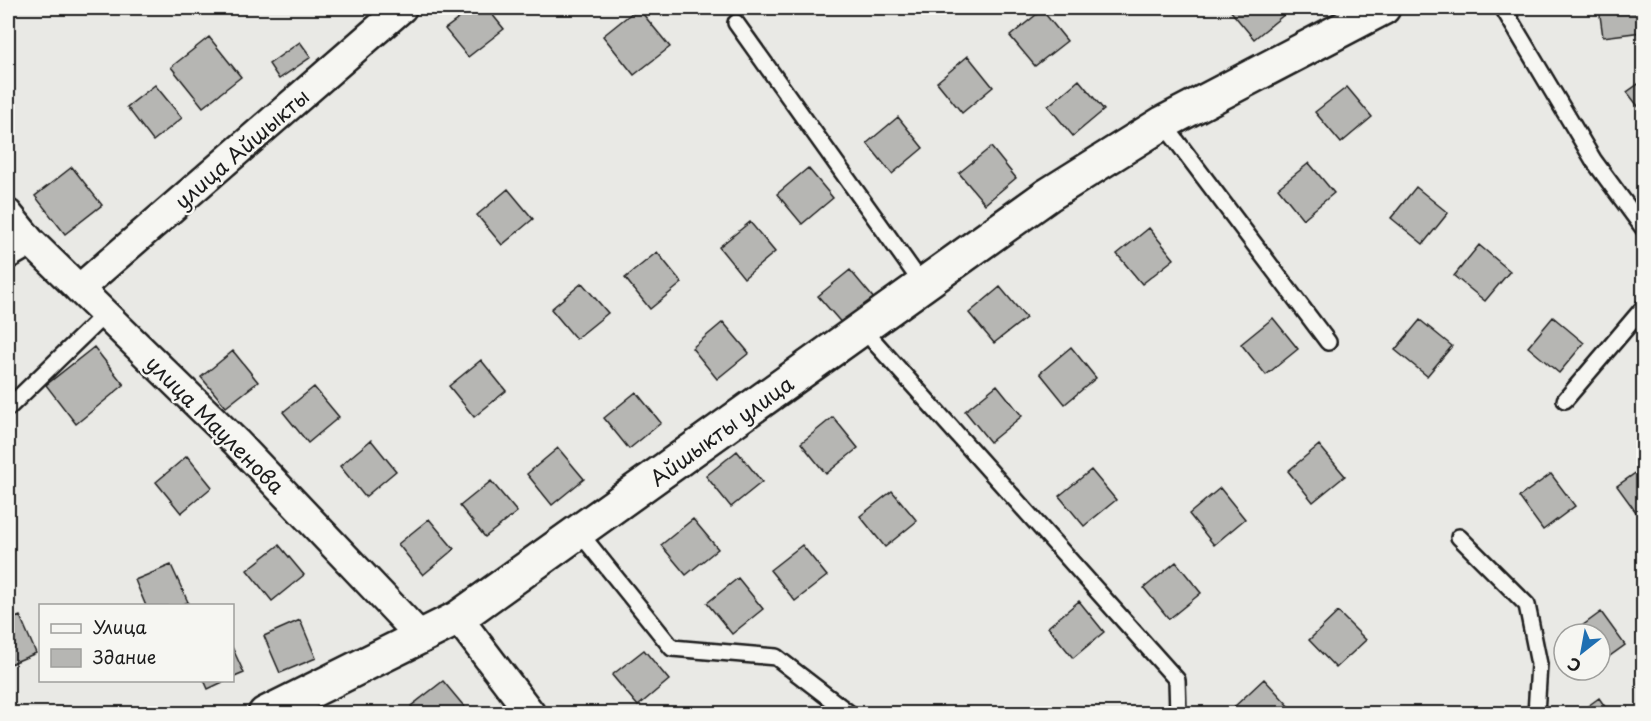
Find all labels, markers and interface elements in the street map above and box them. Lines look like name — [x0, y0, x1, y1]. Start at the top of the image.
street label: улица Айшыкты — [166, 80, 316, 216]
street label: улица Мауленова — [139, 347, 293, 501]
street label: Айшыкты улица — [643, 366, 800, 493]
legend — [39, 604, 234, 682]
text: Улица — [93, 613, 147, 640]
north arrow — [1552, 622, 1612, 682]
text: Здание — [93, 643, 156, 670]
text: С — [1562, 652, 1585, 679]

